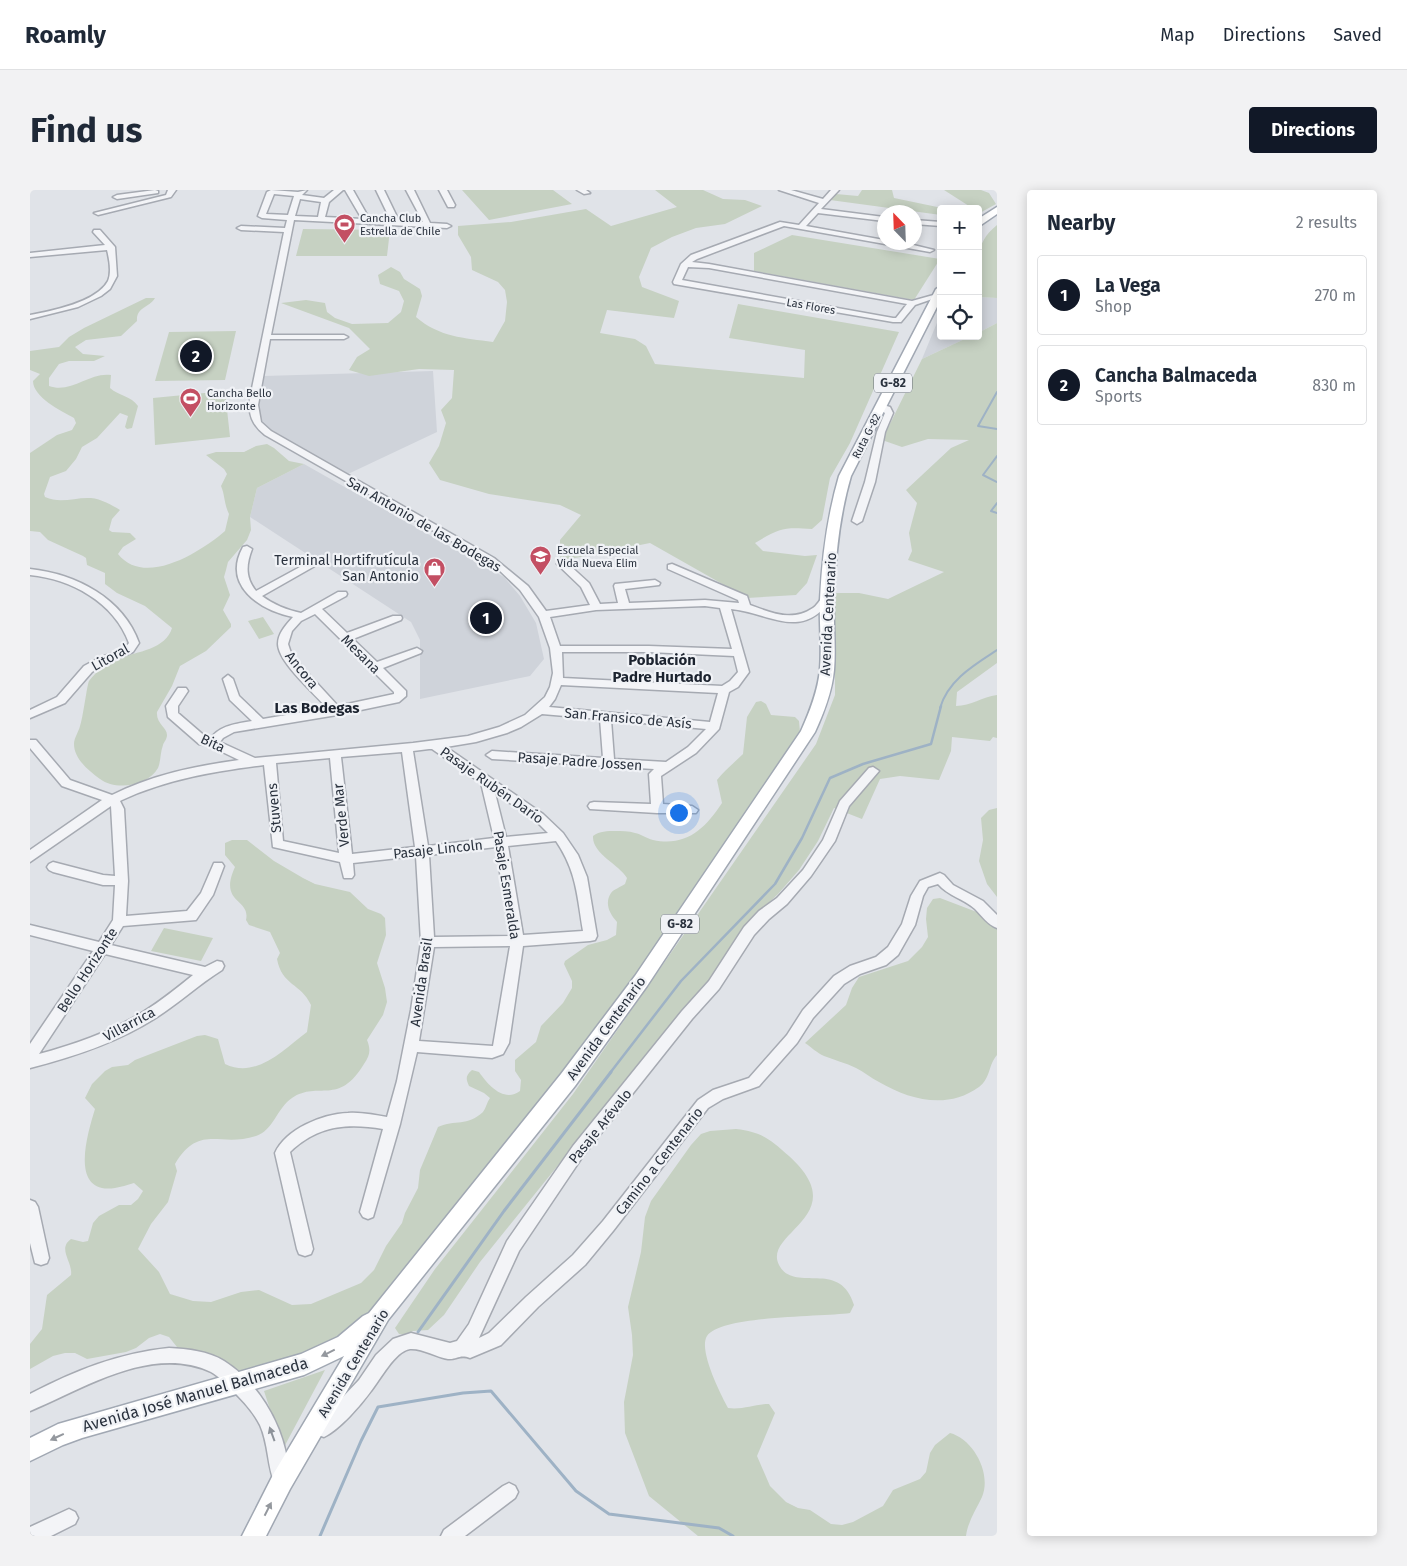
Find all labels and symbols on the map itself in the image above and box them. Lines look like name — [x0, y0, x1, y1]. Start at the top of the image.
north arrow — [877, 205, 922, 250]
sports icon: Cancha Club Estrella de Chile — [332, 212, 356, 243]
place label: Cancha Club Estrella de Chile — [360, 212, 440, 238]
street label: Las Flores — [786, 296, 836, 317]
pin: 2 — [180, 337, 212, 375]
road number: G-82 — [874, 374, 912, 392]
sports icon: Cancha Bello Horizonte — [179, 387, 203, 418]
place label: Cancha Bello Horizonte — [207, 387, 272, 413]
street label: Ruta G-82 — [850, 412, 883, 461]
street label: San Antonio de las Bodegas — [343, 473, 504, 576]
school or university icon: Escuela Especial Vida Nueva Elim — [529, 544, 553, 575]
place label: Escuela Especial Vida Nueva Elim — [557, 544, 639, 570]
place label: Terminal Hortifrutícula San Antonio — [274, 552, 419, 585]
street label: Avenida Centenario — [817, 552, 840, 676]
shop icon: Terminal Hortifrutícula San Antonio — [423, 556, 447, 587]
pin: 1 — [470, 599, 502, 637]
street label: Mesana — [338, 631, 384, 677]
street label: Litoral — [88, 640, 132, 675]
street label: Ancora — [281, 648, 322, 693]
district label: Población Padre Hurtado — [612, 651, 712, 686]
district label: Las Bodegas — [275, 699, 359, 717]
street label: San Fransico de Asís — [564, 704, 693, 733]
street label: Bita — [198, 730, 228, 756]
street label: Pasaje Rubén Darío — [437, 743, 547, 827]
street label: Pasaje Padre Jossen — [517, 749, 643, 774]
street label: Stuvens — [264, 782, 285, 834]
street label: Verde Mar — [330, 782, 353, 847]
your location — [666, 800, 692, 826]
street label: Pasaje Esmeralda — [490, 829, 524, 941]
street label: Pasaje Lincoln — [392, 836, 484, 863]
road number: G-82 — [661, 914, 699, 934]
street label: Bello Horizonte — [54, 925, 121, 1016]
street label: Avenida Brasil — [407, 936, 436, 1028]
street label: Avenida Centenario — [563, 973, 650, 1083]
street label: Villarrica — [100, 1004, 158, 1045]
street label: Pasaje Arévalo — [565, 1086, 636, 1167]
street label: Camino a Centenario — [612, 1104, 707, 1219]
street label: Avenida Centenario — [314, 1306, 393, 1421]
one-way arrow — [321, 1349, 335, 1357]
street label: Avenida José Manuel Balmaceda — [80, 1353, 310, 1436]
one-way arrow — [268, 1427, 276, 1441]
one-way arrow — [49, 1432, 64, 1441]
one-way arrow — [264, 1501, 272, 1516]

